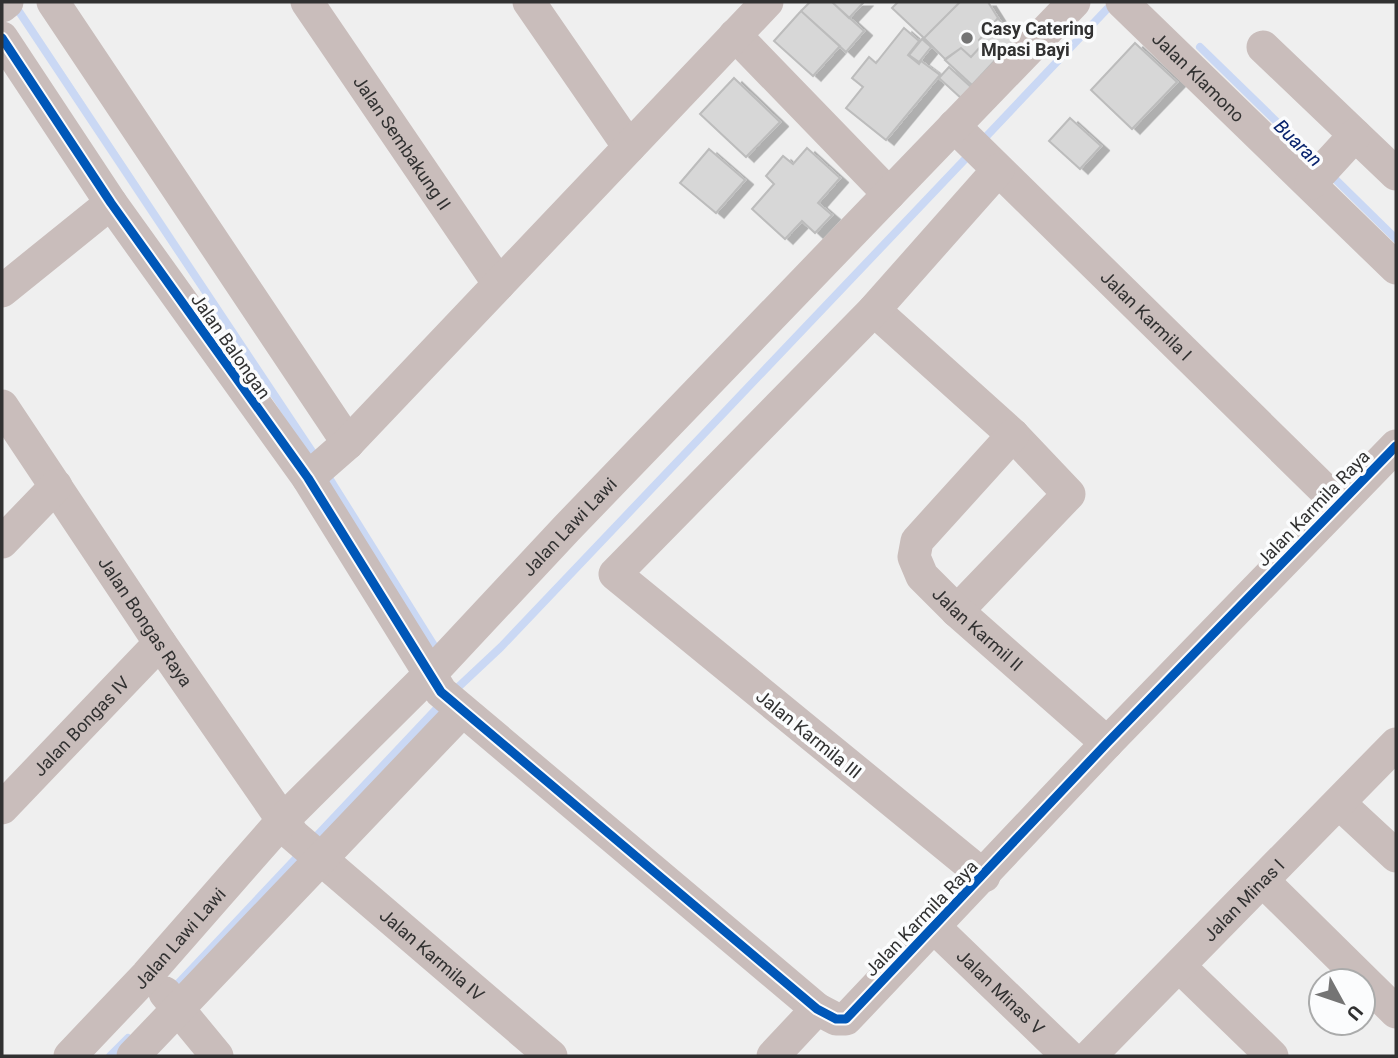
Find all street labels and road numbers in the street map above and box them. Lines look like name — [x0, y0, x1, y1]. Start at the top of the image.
street label: Jalan Klamono — [1148, 27, 1249, 126]
street label: Jalan Sembakung II — [350, 71, 456, 214]
street label: Jalan Karmila I — [1097, 266, 1197, 364]
street label: Jalan Balongan — [187, 289, 275, 403]
street label: Jalan Karmila Raya — [1252, 446, 1374, 570]
street label: Jalan Lawi Lawi — [518, 473, 621, 580]
street label: Jalan Bongas Raya — [95, 552, 197, 690]
street label: Jalan Karmil II — [929, 583, 1028, 675]
street label: Jalan Bongas IV — [28, 671, 134, 780]
street label: Jalan Karmila III — [752, 685, 866, 783]
street label: Jalan Minas I — [1198, 854, 1288, 945]
street label: Jalan Karmila Raya — [860, 856, 982, 980]
street label: Jalan Lawi Lawi — [129, 883, 229, 993]
street label: Jalan Karmila IV — [376, 904, 489, 1005]
street label: Jalan Minas V — [953, 945, 1050, 1039]

